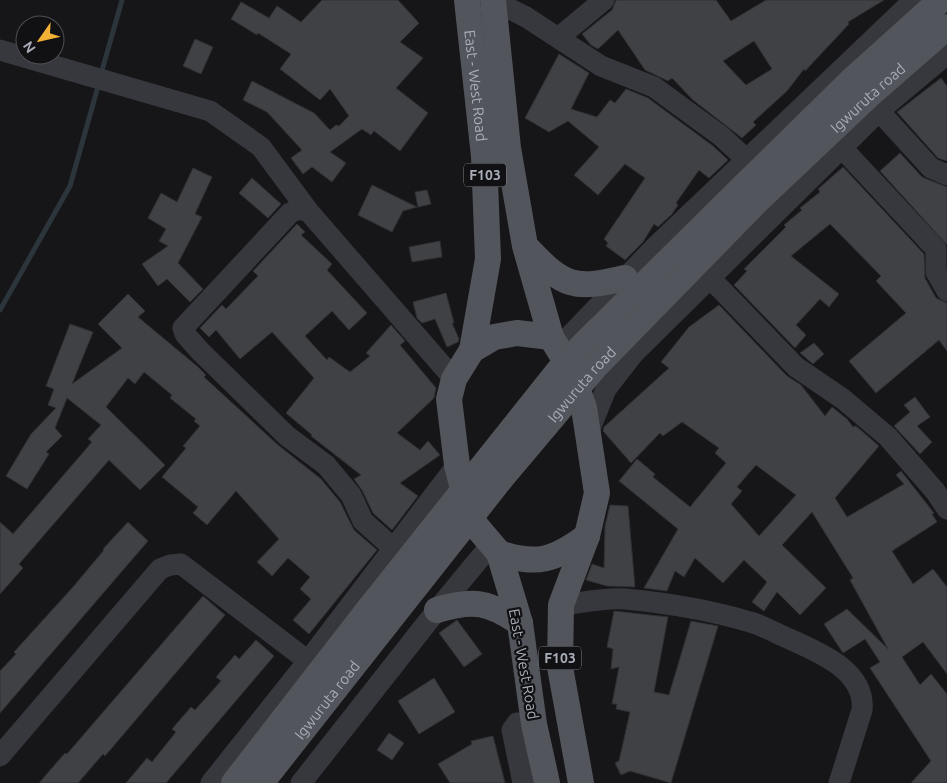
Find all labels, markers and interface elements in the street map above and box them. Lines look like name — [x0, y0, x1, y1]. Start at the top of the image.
north arrow — [15, 15, 65, 65]
street label: East - West Road — [462, 29, 491, 142]
text: N — [20, 38, 39, 56]
street label: Igwuruta road — [827, 59, 908, 136]
road number: F103 — [464, 164, 506, 186]
street label: Igwuruta road — [544, 343, 619, 425]
street label: East - West Road — [506, 607, 542, 721]
road number: F103 — [539, 646, 581, 670]
street label: Igwuruta road — [291, 657, 363, 742]

